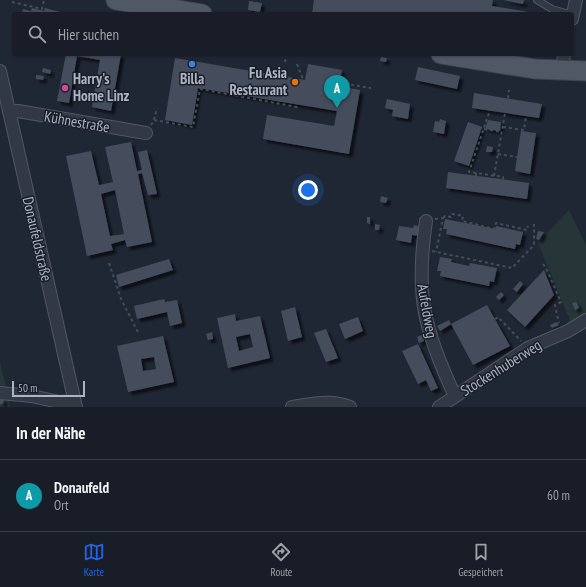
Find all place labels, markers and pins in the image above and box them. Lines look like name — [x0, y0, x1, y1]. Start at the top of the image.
marker: Billa — [187, 59, 197, 69]
place label: Fu Asia Restaurant — [229, 63, 288, 99]
place label: Harry's Home Linz — [73, 69, 130, 105]
place label: Billa — [180, 69, 204, 88]
pin: A — [324, 75, 350, 108]
marker: Fu Asia Restaurant — [290, 77, 300, 87]
marker: Harry's Home Linz — [60, 83, 70, 93]

